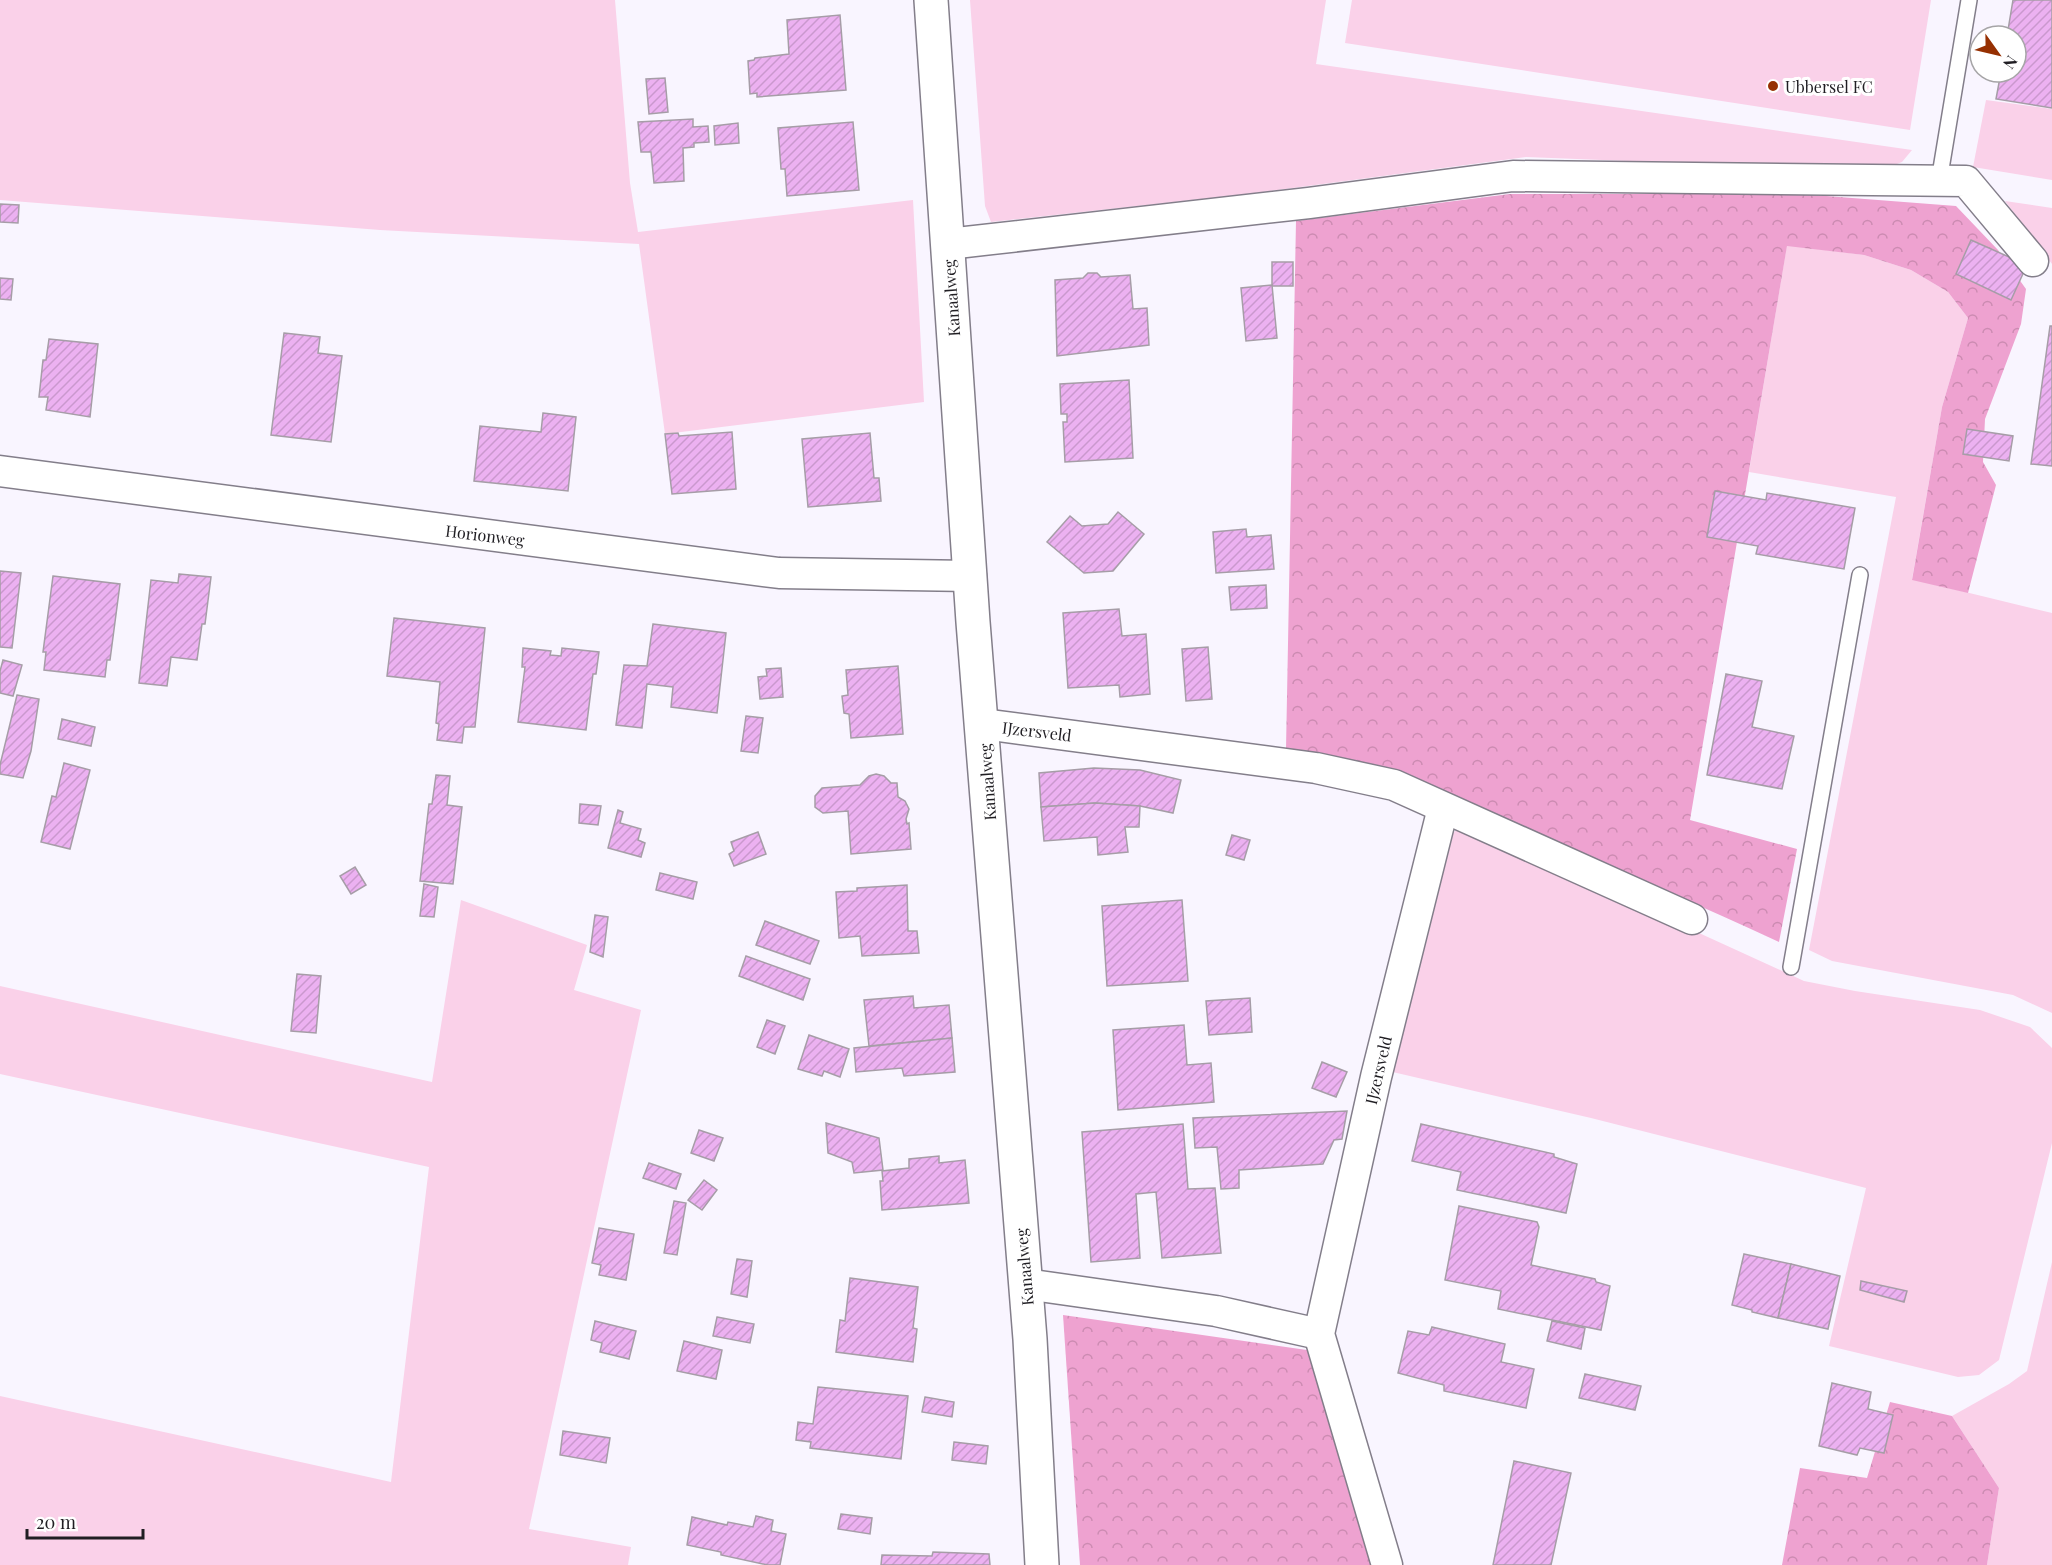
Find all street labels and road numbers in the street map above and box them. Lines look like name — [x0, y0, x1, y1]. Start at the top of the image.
street label: Kanaalweg — [938, 258, 964, 337]
street label: Horionweg — [444, 520, 526, 550]
street label: IJzersveld — [1001, 716, 1073, 746]
street label: Kanaalweg — [974, 742, 1000, 821]
street label: IJzersveld — [1360, 1034, 1396, 1106]
street label: Kanaalweg — [1010, 1227, 1038, 1306]

